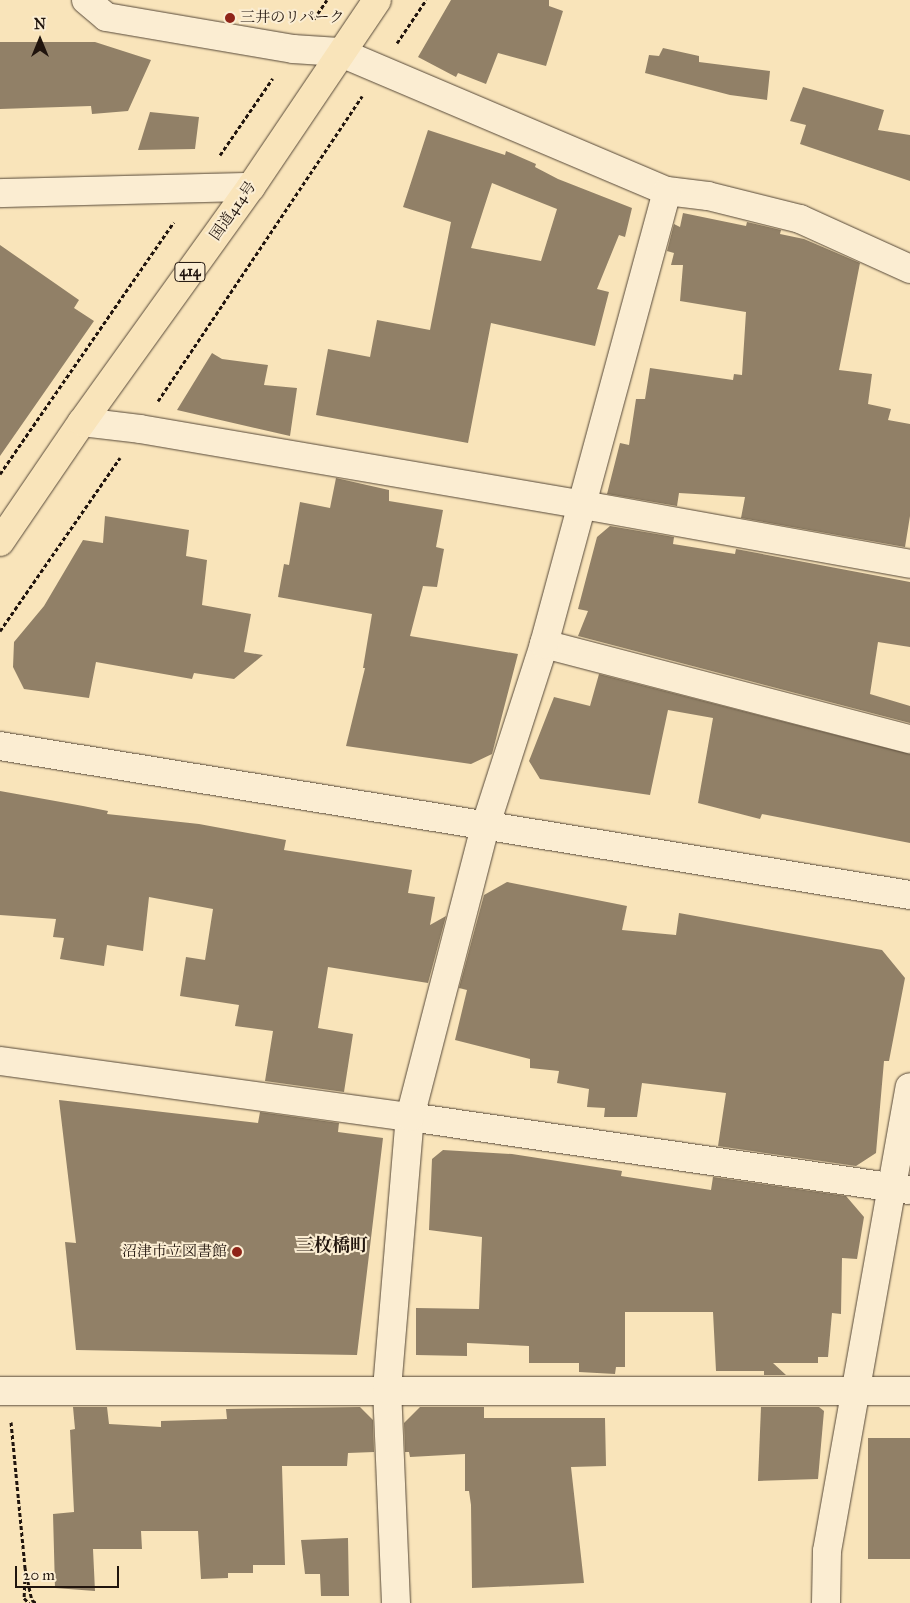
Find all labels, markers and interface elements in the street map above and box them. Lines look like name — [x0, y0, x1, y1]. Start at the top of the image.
place label: 三井のリパーク — [240, 9, 345, 27]
marker: 三井のリパーク — [224, 12, 236, 24]
north arrow — [15, 15, 65, 65]
text: N — [34, 16, 46, 33]
street label: 国道414号 — [206, 178, 260, 244]
road number: 414 — [174, 260, 206, 284]
district label: 三枚橋町 — [296, 1234, 368, 1256]
place label: 沼津市立図書館 — [122, 1243, 227, 1261]
marker: 沼津市立図書館 — [231, 1246, 243, 1258]
scale bar — [18, 1556, 121, 1588]
text: 20 m — [23, 1566, 55, 1584]

